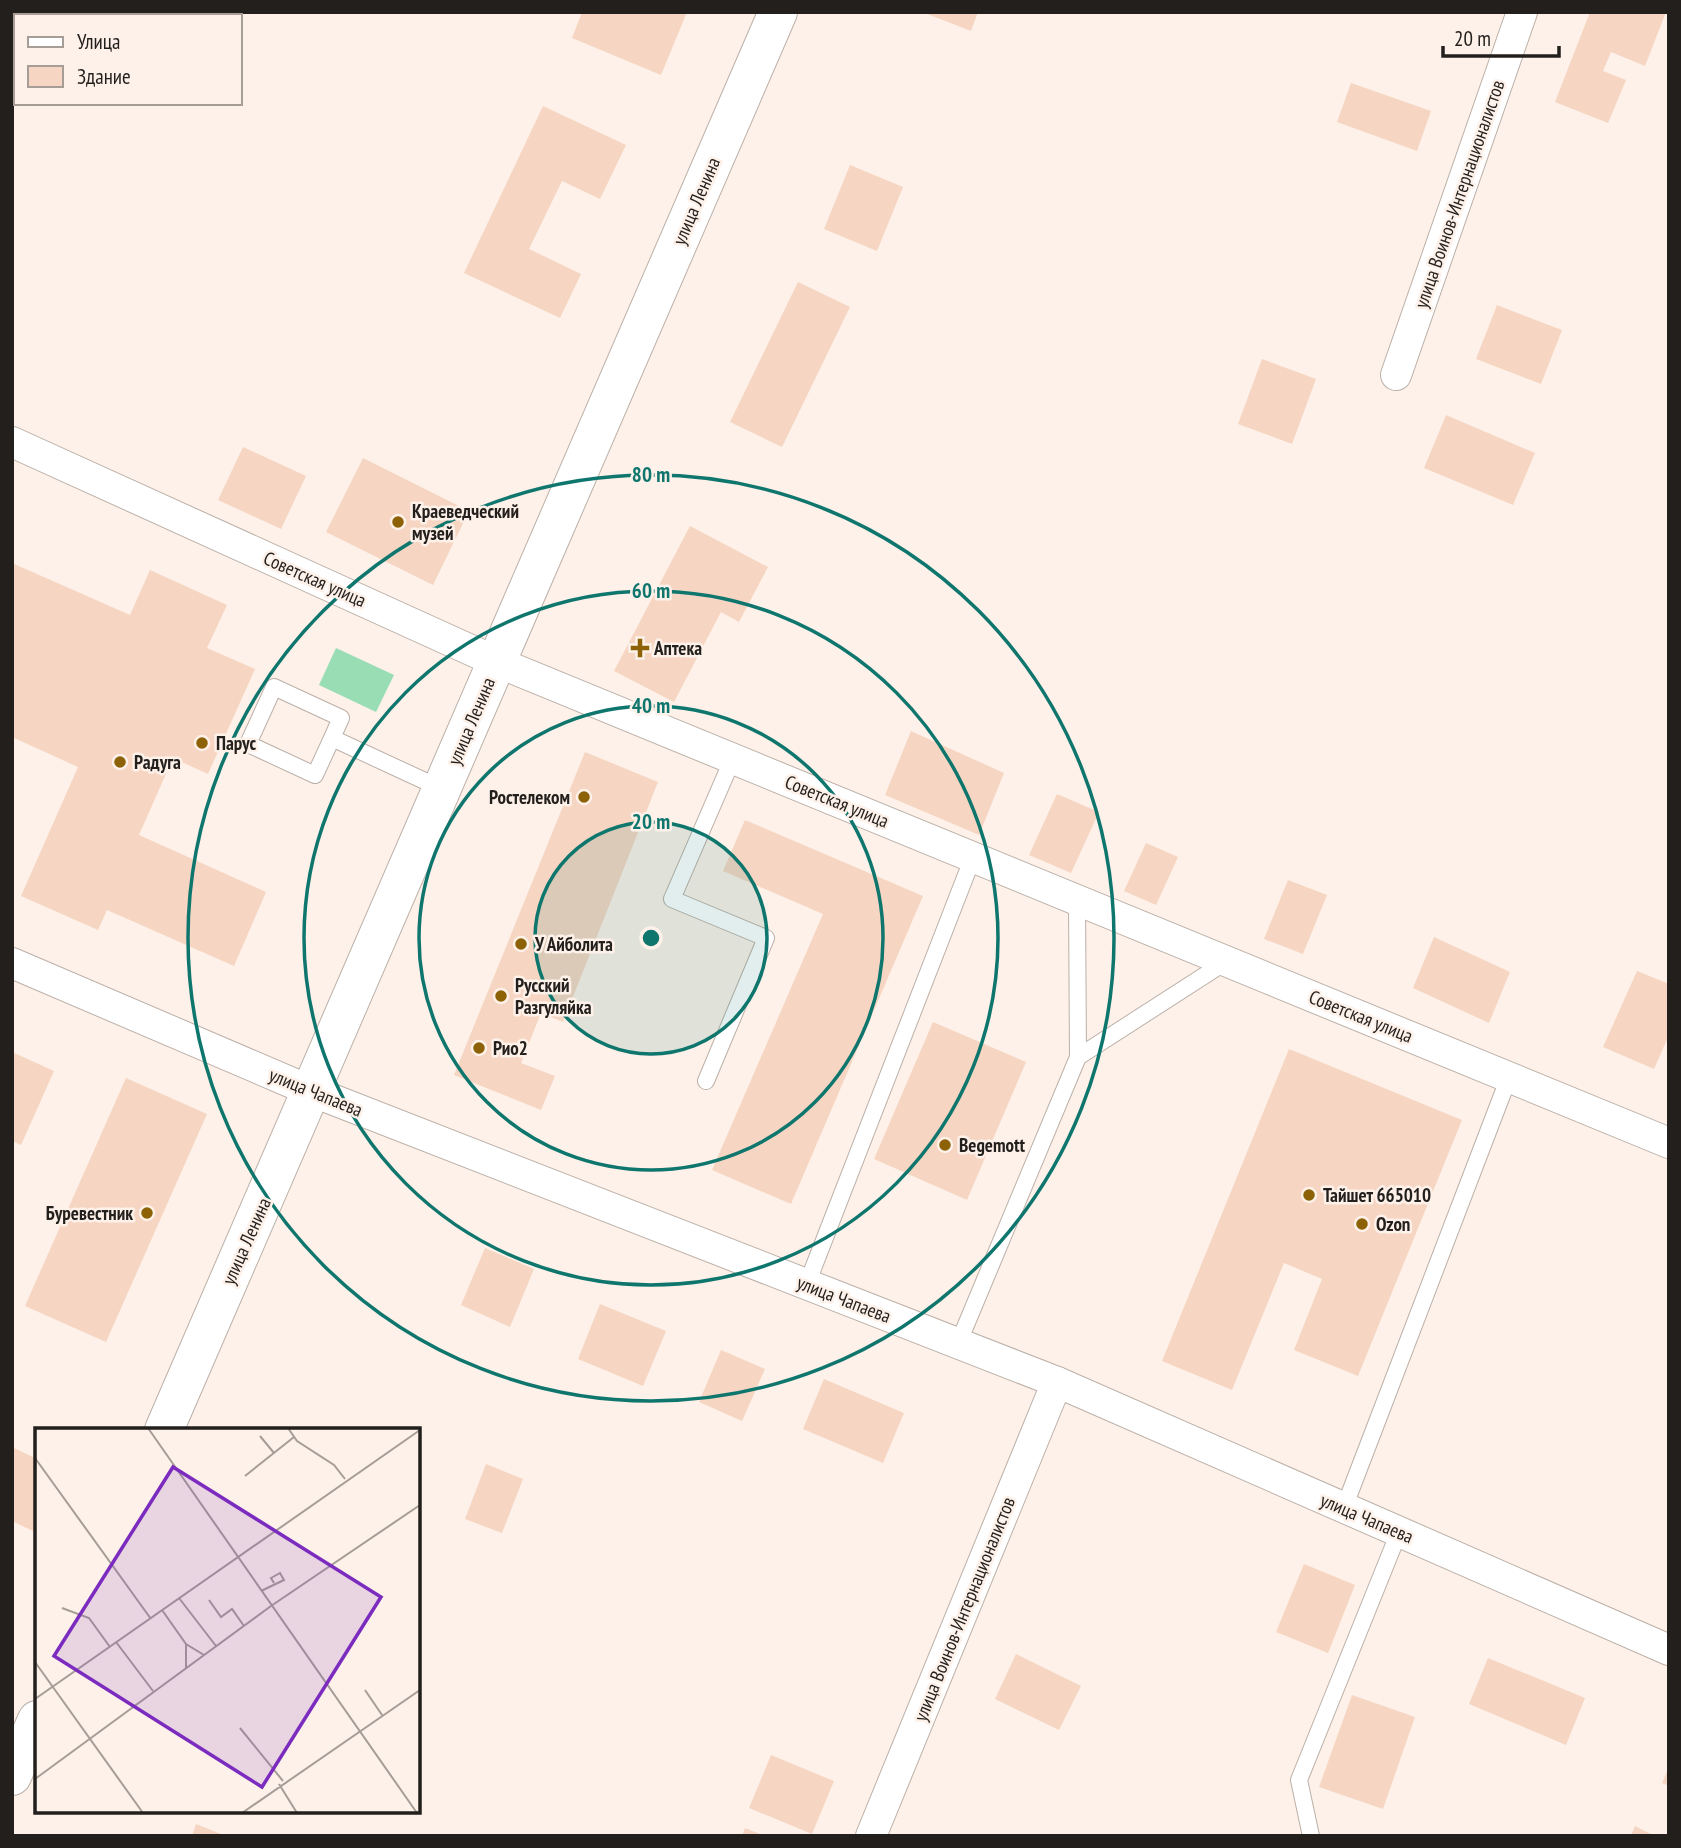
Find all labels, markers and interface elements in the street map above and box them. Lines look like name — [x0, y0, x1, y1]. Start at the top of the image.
legend — [14, 14, 242, 105]
scale bar — [1443, 14, 1558, 58]
text: 20 m — [1454, 25, 1491, 52]
text: Улица — [77, 28, 120, 55]
text: Здание — [77, 63, 131, 90]
street label: улица Воинов-Интернационалистов — [1409, 77, 1509, 311]
street label: улица Ленина — [667, 154, 725, 248]
text: 80 m — [632, 461, 670, 488]
place label: Краеведческий музей — [412, 499, 519, 545]
marker: Краеведческий музей — [390, 514, 406, 530]
street label: Советская улица — [260, 546, 370, 612]
text: 60 m — [632, 577, 670, 604]
place label: Аптека — [653, 636, 702, 660]
marker: Аптека — [632, 640, 648, 656]
street label: улица Ленина — [442, 674, 500, 768]
text: 40 m — [632, 692, 670, 719]
place label: Парус — [216, 731, 257, 755]
marker: Парус — [194, 735, 210, 751]
place label: Радуга — [134, 750, 181, 774]
marker: Радуга — [112, 754, 128, 770]
street label: Советская улица — [782, 769, 892, 833]
place label: Ростелеком — [489, 785, 570, 809]
marker: Ростелеком — [576, 789, 592, 805]
text: 20 m — [632, 808, 670, 835]
centre of rings — [639, 926, 663, 950]
place label: У Айболита — [534, 932, 613, 956]
marker: У Айболита — [513, 936, 529, 952]
place label: Русский Разгуляйка — [515, 973, 592, 1019]
street label: Советская улица — [1306, 984, 1416, 1048]
marker: Русский Разгуляйка — [493, 988, 509, 1004]
place label: Рио2 — [493, 1036, 528, 1060]
marker: Рио2 — [471, 1040, 487, 1056]
street label: улица Чапаева — [266, 1062, 366, 1122]
place label: Begemott — [959, 1133, 1025, 1157]
marker: Begemott — [937, 1137, 953, 1153]
place label: Тайшет 665010 — [1323, 1183, 1431, 1207]
marker: Тайшет 665010 — [1301, 1187, 1317, 1203]
street label: улица Ленина — [216, 1194, 276, 1288]
place label: Буревестник — [46, 1201, 133, 1225]
marker: Буревестник — [139, 1205, 155, 1221]
place label: Ozon — [1376, 1212, 1410, 1236]
marker: Ozon — [1354, 1216, 1370, 1232]
street label: улица Чапаева — [794, 1270, 894, 1328]
inset map — [35, 1428, 420, 1813]
street label: улица Чапаева — [1317, 1488, 1417, 1548]
street label: улица Воинов-Интернационалистов — [908, 1493, 1020, 1725]

